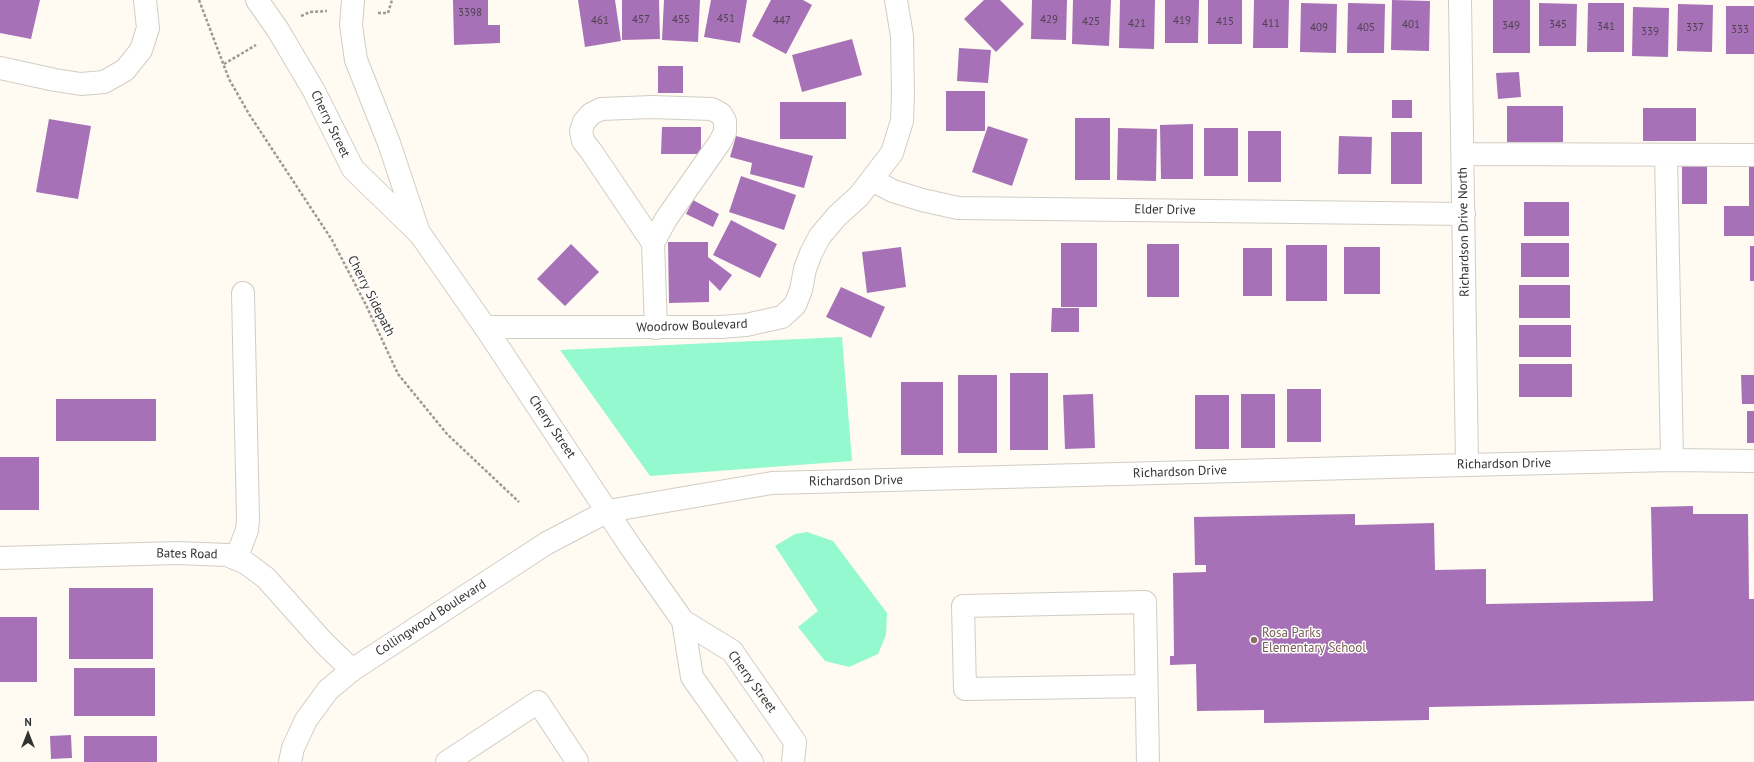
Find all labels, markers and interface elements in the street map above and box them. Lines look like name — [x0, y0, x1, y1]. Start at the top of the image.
house number: 3398 — [458, 6, 482, 20]
house number: 451 — [717, 12, 735, 26]
house number: 457 — [632, 13, 650, 27]
house number: 455 — [672, 13, 690, 27]
house number: 429 — [1040, 13, 1058, 27]
house number: 461 — [591, 14, 609, 28]
house number: 447 — [773, 14, 791, 28]
house number: 419 — [1173, 14, 1191, 28]
house number: 425 — [1082, 15, 1100, 29]
house number: 415 — [1216, 15, 1234, 29]
house number: 421 — [1128, 17, 1146, 31]
house number: 411 — [1262, 17, 1280, 31]
house number: 401 — [1402, 18, 1420, 32]
house number: 345 — [1549, 18, 1567, 32]
house number: 349 — [1502, 19, 1520, 33]
house number: 341 — [1597, 20, 1615, 34]
house number: 409 — [1310, 21, 1328, 35]
house number: 405 — [1357, 21, 1375, 35]
house number: 337 — [1686, 21, 1704, 35]
house number: 333 — [1731, 23, 1749, 37]
house number: 339 — [1641, 25, 1659, 39]
street label: Cherry Street — [307, 88, 353, 160]
street label: Richardson Drive North — [1455, 167, 1473, 297]
street label: Elder Drive — [1134, 202, 1196, 218]
street label: Cherry Sidepath — [344, 253, 398, 339]
street label: Woodrow Boulevard — [636, 316, 748, 336]
street label: Cherry Street — [525, 392, 579, 462]
street label: Richardson Drive — [1457, 455, 1551, 473]
street label: Richardson Drive — [1133, 463, 1227, 481]
street label: Richardson Drive — [809, 472, 903, 490]
street label: Bates Road — [156, 546, 218, 562]
street label: Collingwood Boulevard — [373, 576, 489, 660]
place label: Rosa Parks Elementary School — [1262, 625, 1366, 656]
marker: Rosa Parks Elementary School — [1249, 635, 1259, 645]
street label: Cherry Street — [724, 648, 780, 716]
north arrow — [8, 714, 48, 754]
text: N — [24, 715, 32, 729]

